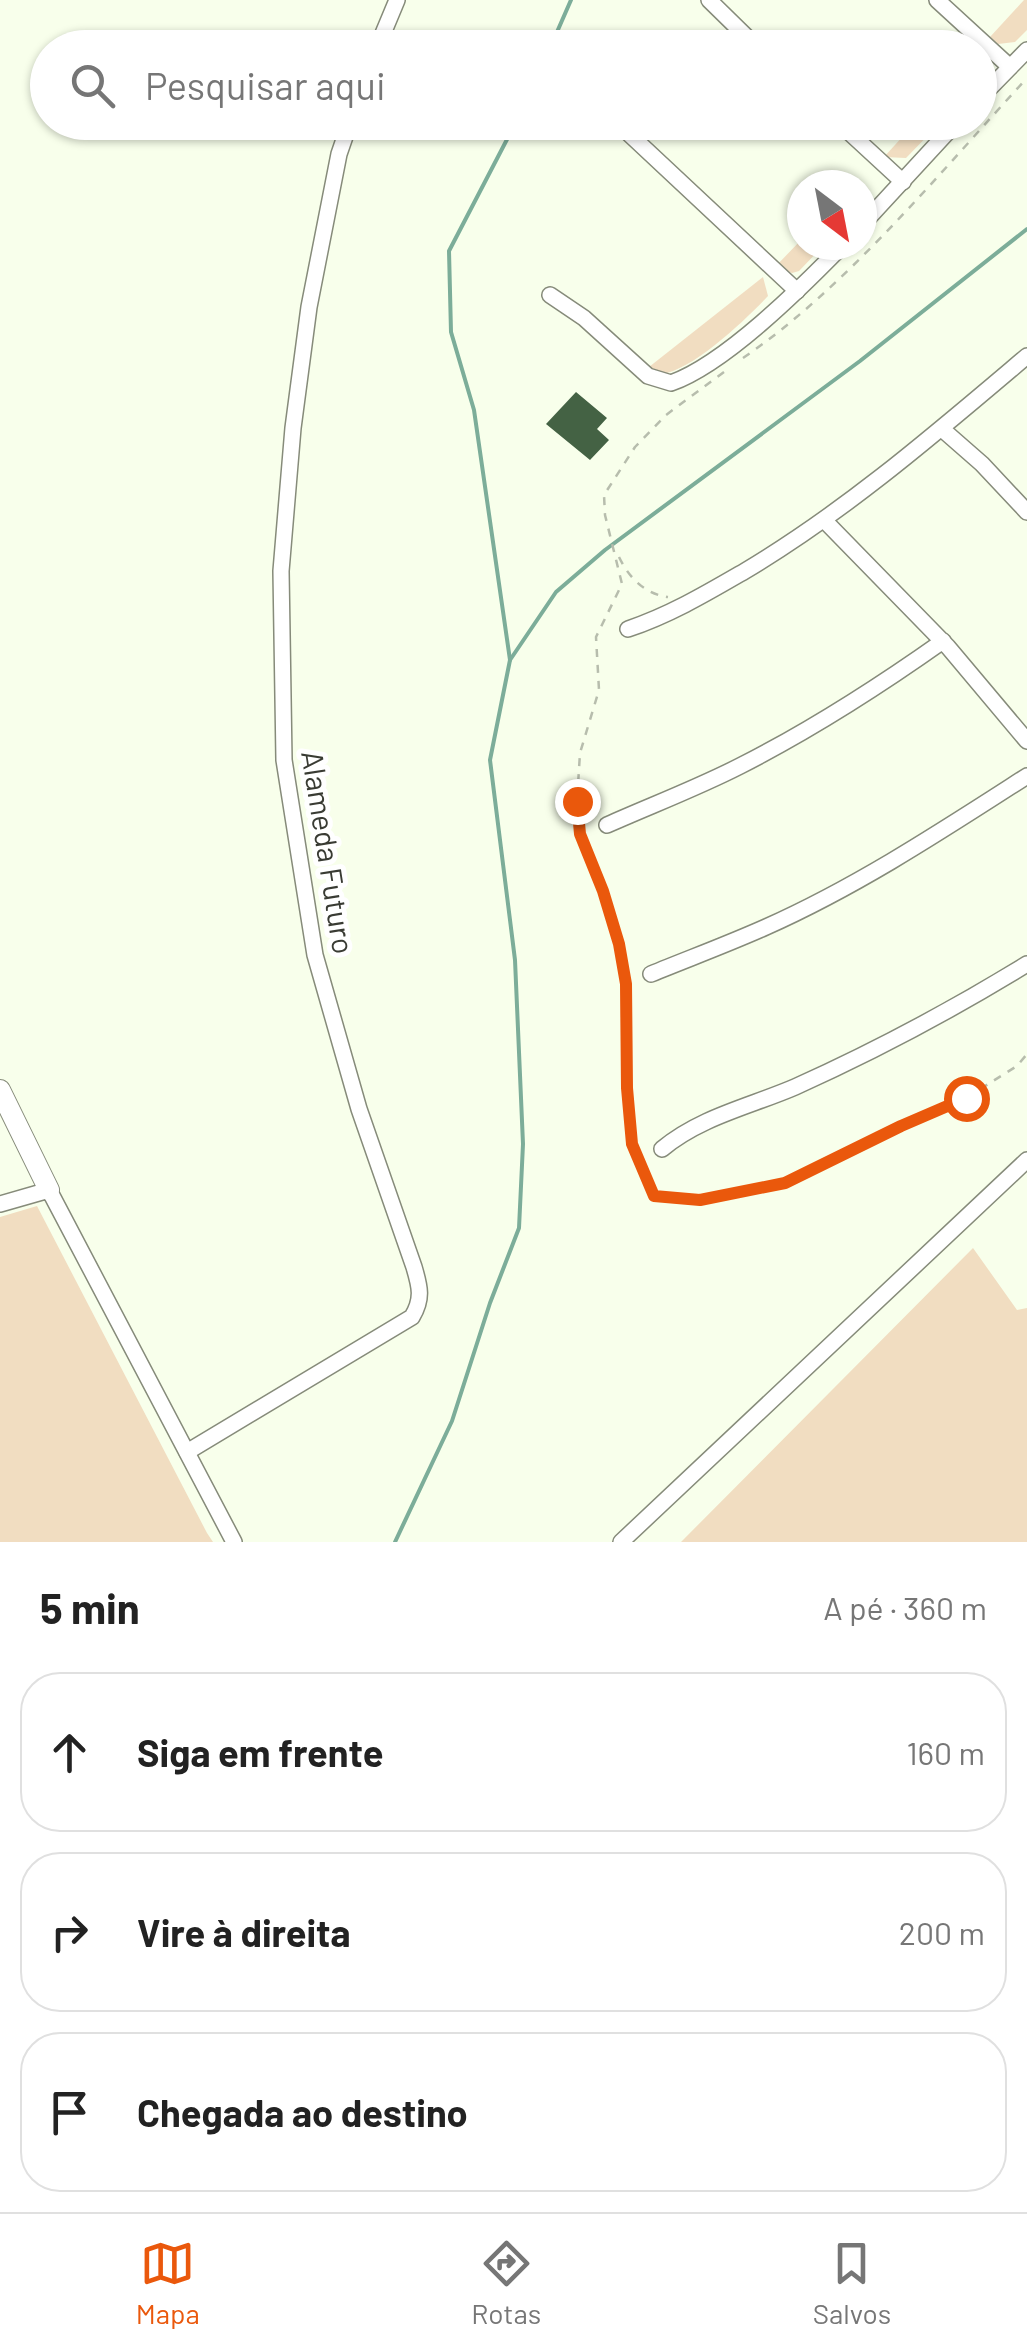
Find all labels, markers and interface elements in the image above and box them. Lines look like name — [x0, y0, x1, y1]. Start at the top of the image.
search box — [30, 30, 997, 140]
icon: search — [65, 58, 120, 113]
text: Pesquisar aqui — [145, 62, 386, 108]
north arrow — [787, 170, 877, 260]
street label: Alameda Futuro — [295, 748, 363, 956]
route end — [555, 779, 601, 825]
route start — [944, 1076, 990, 1122]
text: 5 min — [40, 1582, 140, 1632]
text: A pé · 360 m — [823, 1588, 987, 1626]
icon: ahead — [42, 1725, 97, 1780]
text: Siga em frente — [137, 1729, 383, 1775]
text: 160 m — [906, 1733, 985, 1771]
icon: right — [42, 1905, 97, 1960]
text: Vire à direita — [137, 1909, 351, 1955]
text: 200 m — [899, 1913, 985, 1951]
icon: arrive — [42, 2085, 97, 2140]
text: Chegada ao destino — [137, 2089, 468, 2135]
tab: Mapa — [136, 2236, 200, 2330]
tab: Rotas — [471, 2236, 541, 2330]
tab: Salvos — [813, 2236, 891, 2330]

